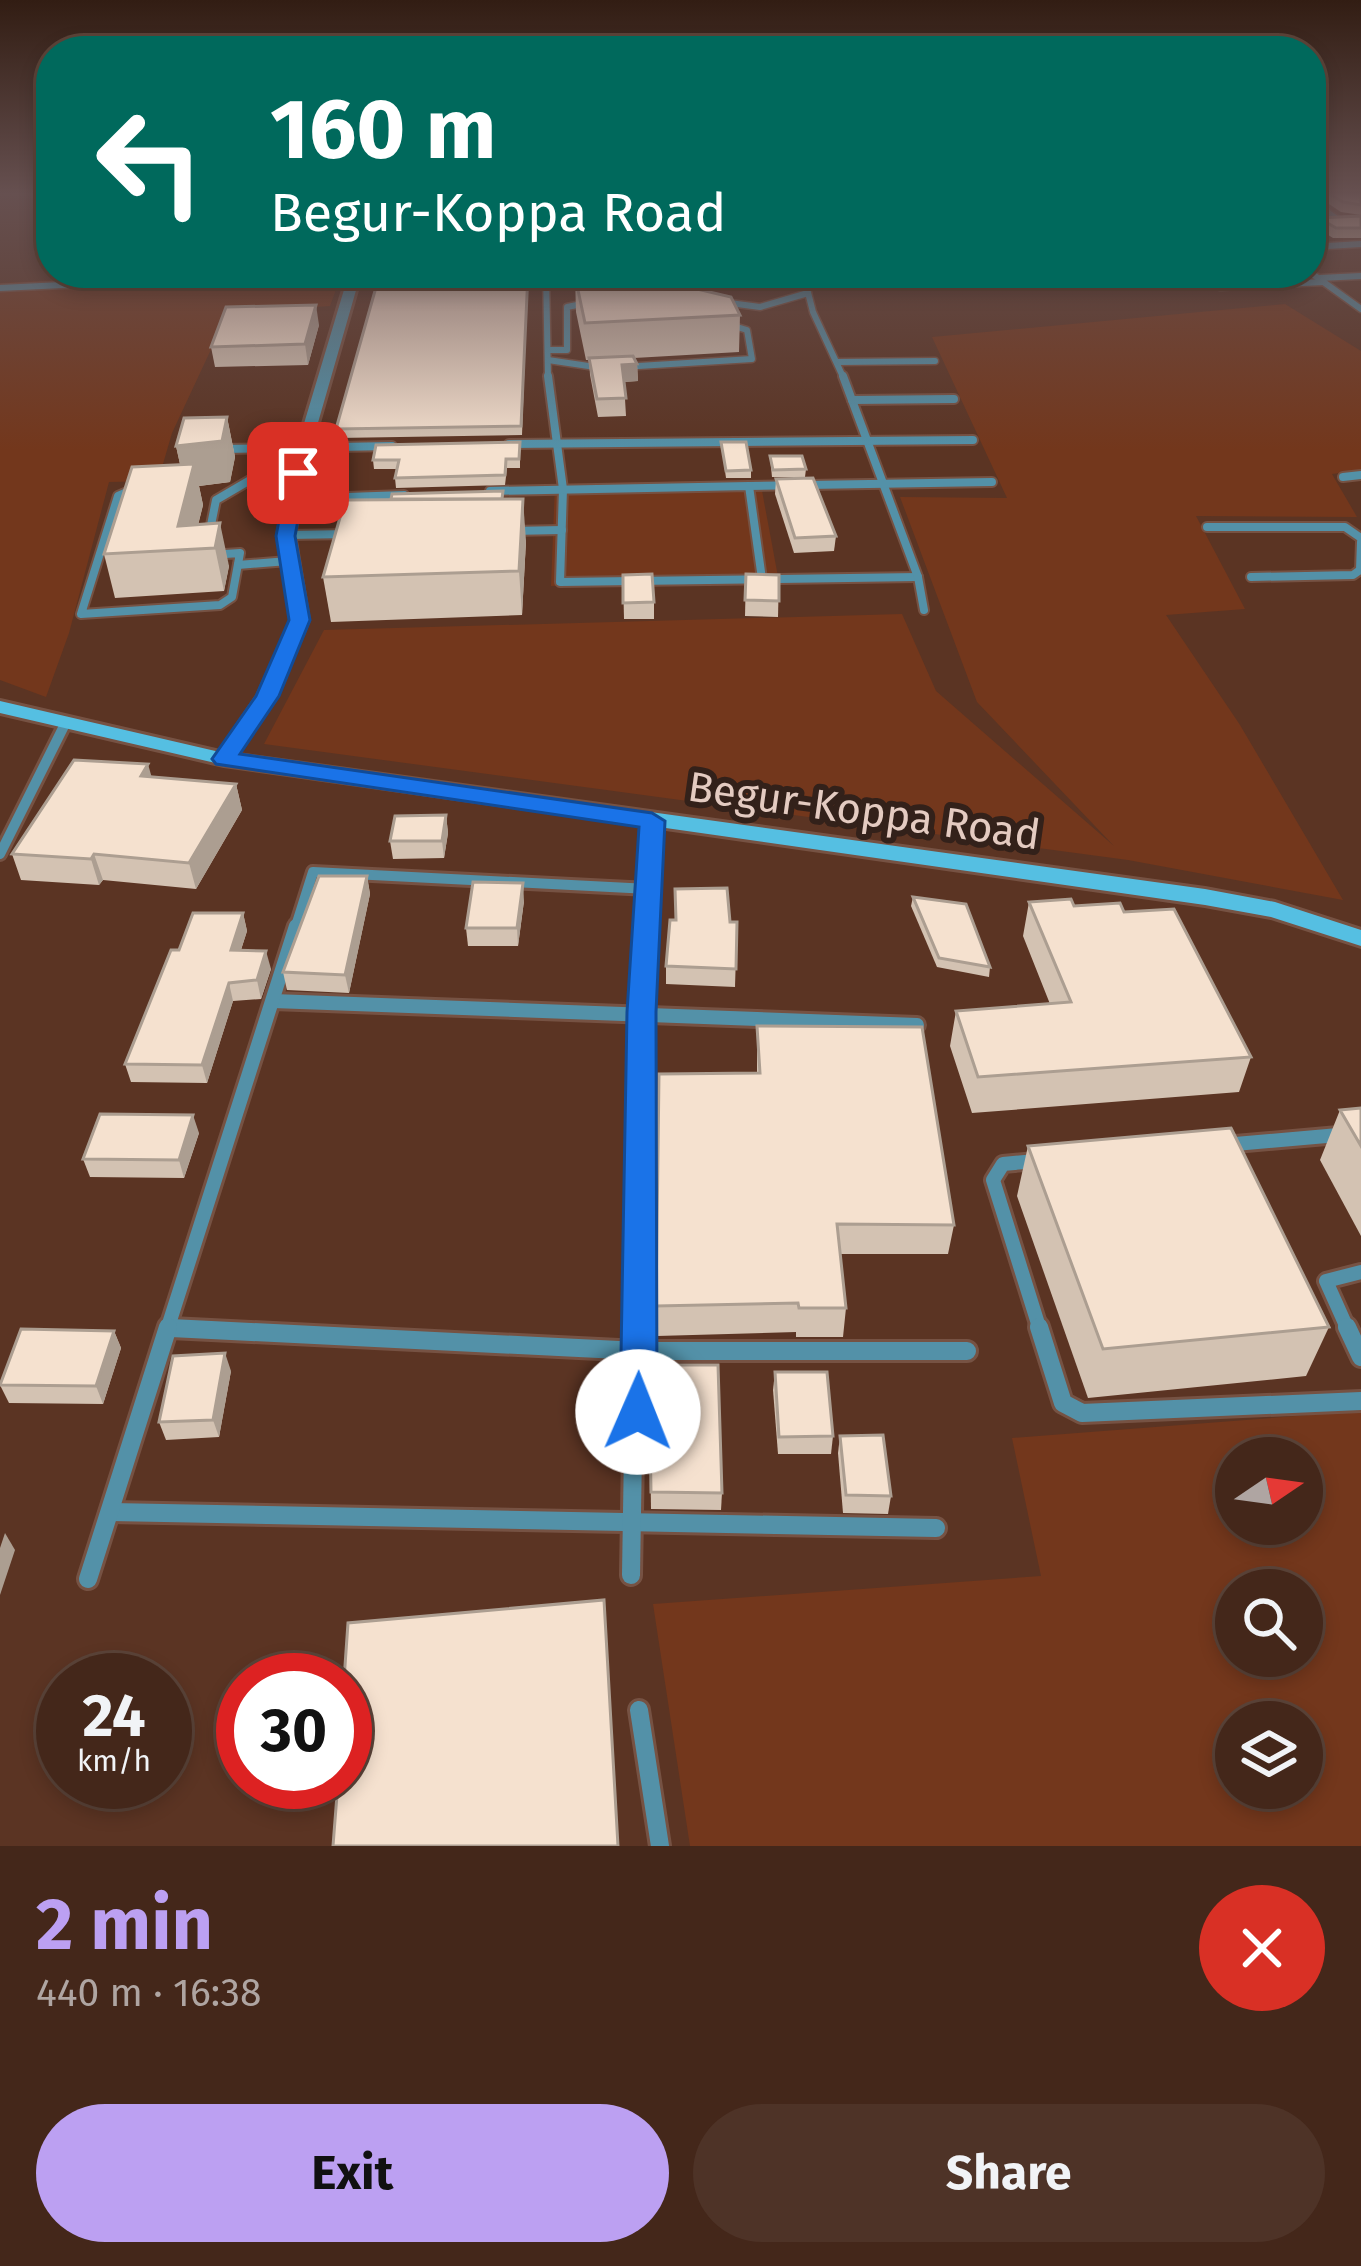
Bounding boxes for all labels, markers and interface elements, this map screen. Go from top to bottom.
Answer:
text: 160 m [270,79,496,180]
icon: left [72,84,228,240]
text: Begur-Koppa Road [270,181,726,245]
pin [247,422,349,524]
icon: arrive [265,440,331,506]
street label: Begur-Koppa Road [685,762,1043,860]
position arrow [575,1349,701,1475]
north arrow [1215,1437,1323,1545]
map controls [1215,1437,1323,1809]
button: search [1215,1569,1323,1677]
speed limit sign: 30 [216,1653,372,1809]
text: 24 [82,1680,146,1752]
button: layers [1215,1701,1323,1809]
text: km/h [77,1743,151,1779]
text: 2 min [36,1882,213,1968]
button: close [1199,1885,1325,2011]
text: 440 m · 16:38 [36,1970,261,2016]
button: Exit [36,2104,669,2242]
button: Share [693,2104,1325,2242]

